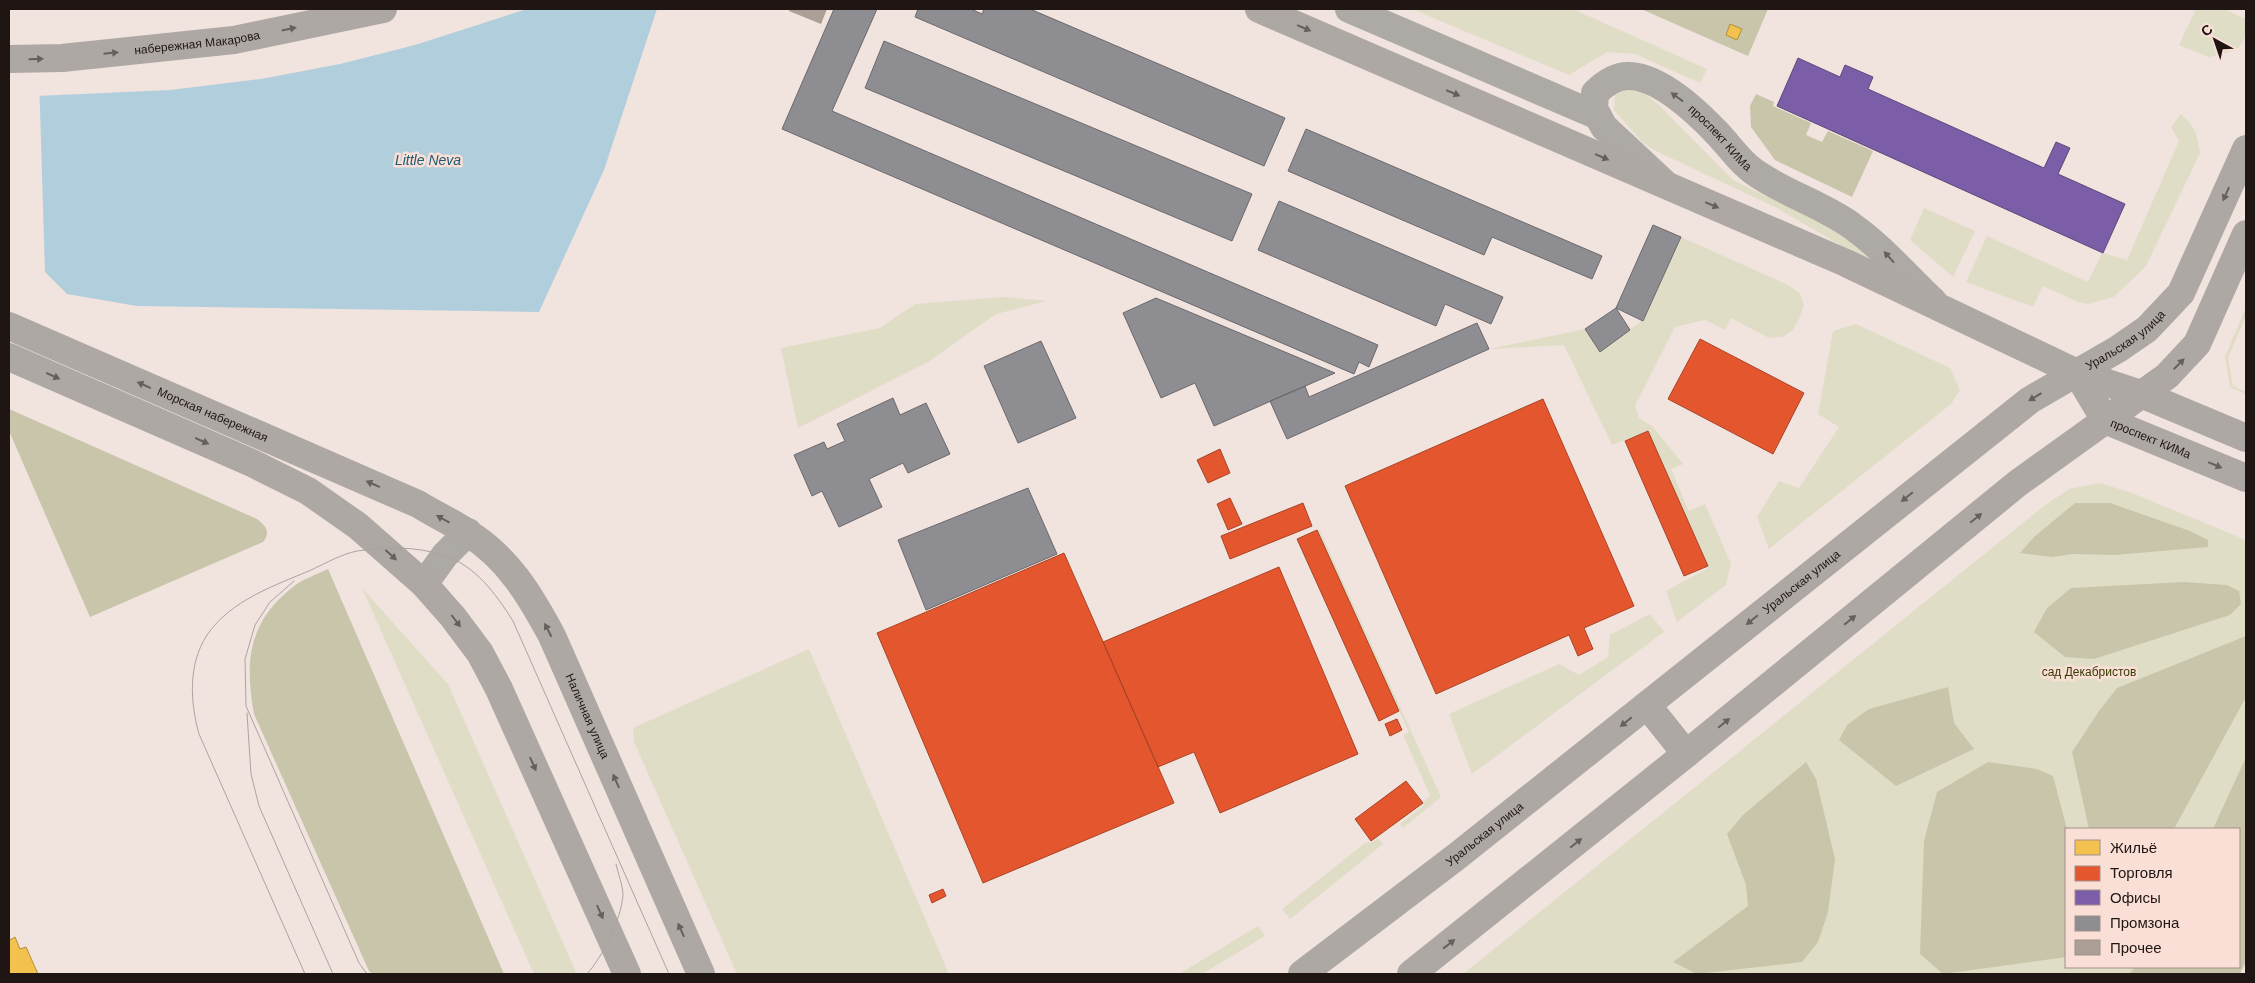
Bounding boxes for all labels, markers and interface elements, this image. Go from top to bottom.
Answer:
north arrow [2190,15,2240,65]
text: С [2198,21,2216,39]
one-way arrow [281,24,297,32]
one-way arrow [1297,25,1311,33]
street label: набережная Макарова [134,28,262,57]
one-way arrow [103,49,119,57]
one-way arrow [28,54,44,62]
one-way arrow [1446,89,1460,97]
one-way arrow [1671,92,1684,102]
street label: проспект КИМа [1686,102,1755,174]
water label: Little Neva [395,152,461,168]
one-way arrow [1595,154,1609,162]
one-way arrow [2222,187,2230,201]
one-way arrow [1705,202,1719,210]
one-way arrow [1883,252,1895,264]
street label: Уральская улица [2083,307,2168,373]
one-way arrow [2173,358,2185,370]
one-way arrow [46,373,60,381]
one-way arrow [137,381,151,389]
street label: Морская набережная [155,384,270,445]
one-way arrow [2028,393,2042,402]
street label: проспект КИМа [2108,416,2193,462]
one-way arrow [195,438,209,446]
one-way arrow [2208,461,2222,469]
one-way arrow [366,480,380,488]
one-way arrow [1901,492,1914,503]
one-way arrow [1969,512,1982,523]
one-way arrow [436,514,449,523]
street label: Уральская улица [1760,547,1843,617]
one-way arrow [385,549,398,560]
one-way arrow [451,614,462,627]
one-way arrow [1746,614,1759,625]
one-way arrow [1843,615,1856,626]
one-way arrow [544,623,552,637]
park label: сад Декабристов [2042,665,2136,679]
street label: Наличная улица [562,671,612,761]
one-way arrow [1619,716,1632,727]
one-way arrow [1717,718,1730,729]
one-way arrow [530,757,538,771]
one-way arrow [611,774,619,788]
street label: Уральская улица [1443,799,1526,869]
legend [2065,828,2240,968]
one-way arrow [1569,837,1582,848]
text: Жильё [2110,839,2157,856]
text: Торговля [2110,864,2173,881]
text: Офисы [2110,889,2161,906]
one-way arrow [597,905,605,919]
text: Промзона [2110,914,2180,931]
one-way arrow [677,923,685,937]
one-way arrow [1442,939,1455,950]
text: Прочее [2110,939,2162,956]

